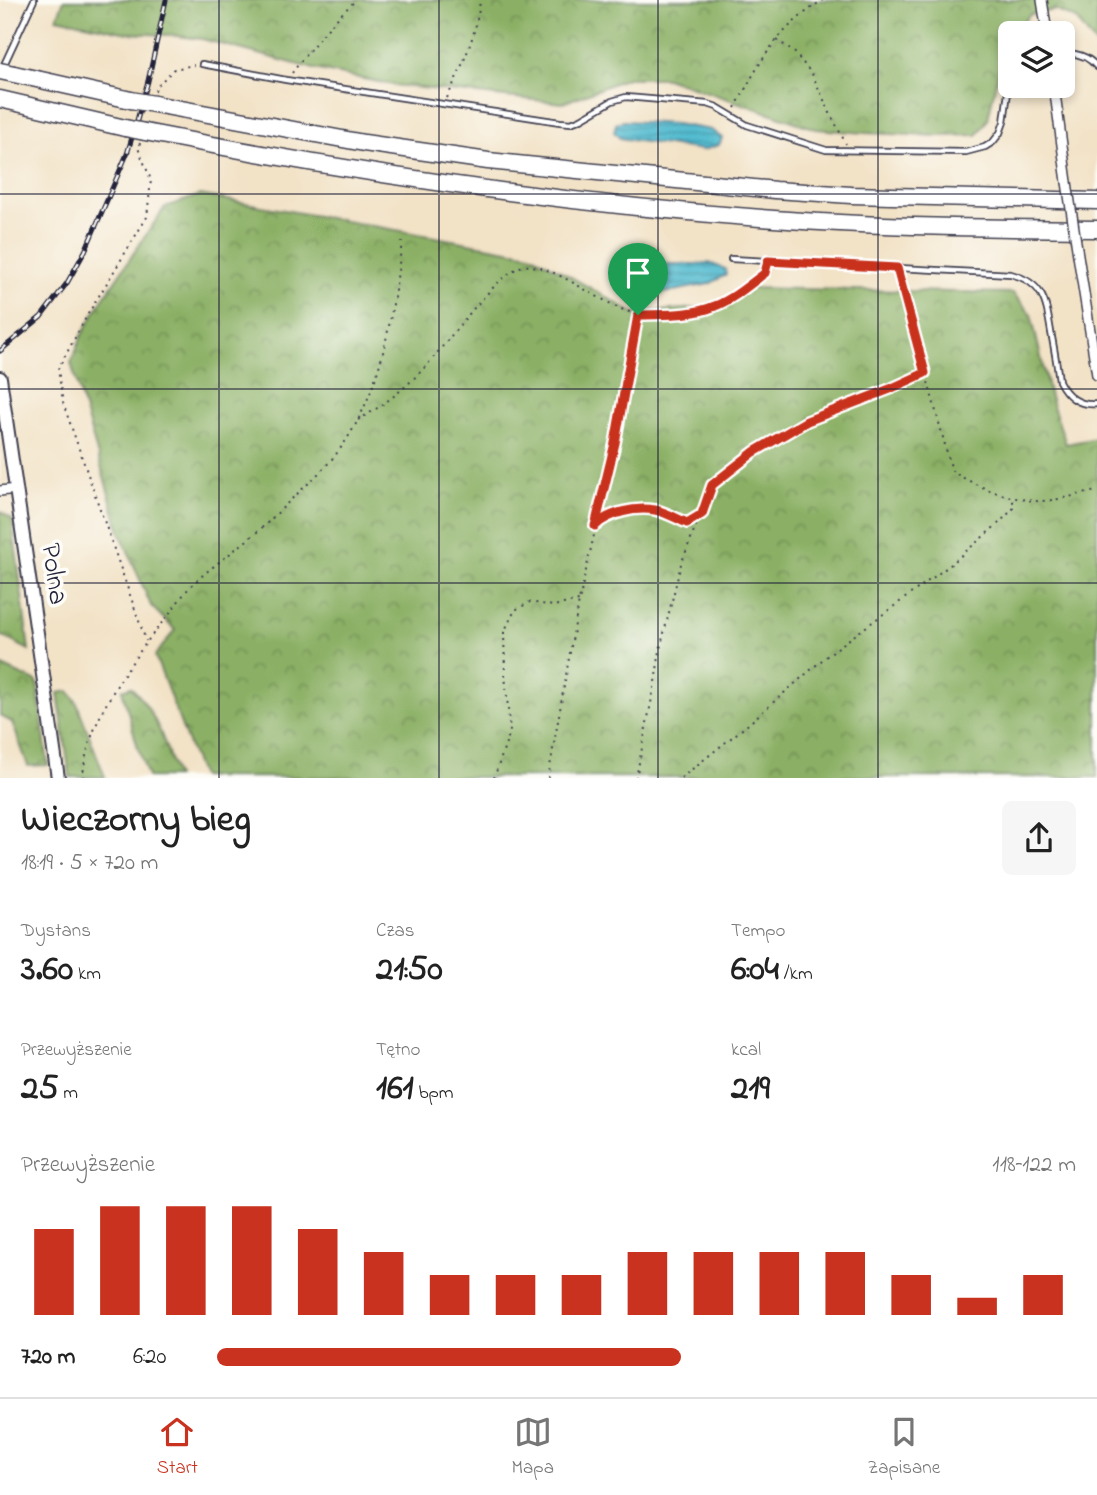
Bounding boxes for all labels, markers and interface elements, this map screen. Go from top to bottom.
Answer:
map controls [998,21,1075,98]
button: layers [998,21,1075,98]
pin [608,243,668,315]
icon: arrive [619,254,657,292]
street label: Polna [28,541,78,607]
text: Wieczorny bieg [21,793,251,849]
button: share [1002,801,1076,875]
text: 18:19 · 5 × 720 m [21,847,158,880]
text: Dystans [21,918,91,945]
text: Czas [376,918,414,945]
text: Tempo [731,918,785,945]
text: 3.60 [21,945,73,996]
text: 21:50 [376,945,443,996]
text: 6:04 [731,945,779,996]
text: km [73,961,101,988]
text: /km [779,961,813,988]
text: Przewyższenie [21,1037,132,1064]
text: Tętno [376,1037,420,1064]
text: kcal [731,1037,761,1064]
text: 25 [21,1064,58,1115]
text: 161 [376,1064,414,1115]
text: 219 [731,1064,770,1115]
text: m [58,1080,78,1107]
text: bpm [414,1080,454,1107]
text: Przewyższenie [21,1149,155,1182]
text: 118–122 m [992,1149,1076,1182]
text: 720 m [21,1341,75,1374]
text: 6:20 [133,1341,166,1374]
tab: Start [157,1413,198,1482]
tab: Mapa [512,1413,554,1482]
tab: Zapisane [868,1413,940,1482]

